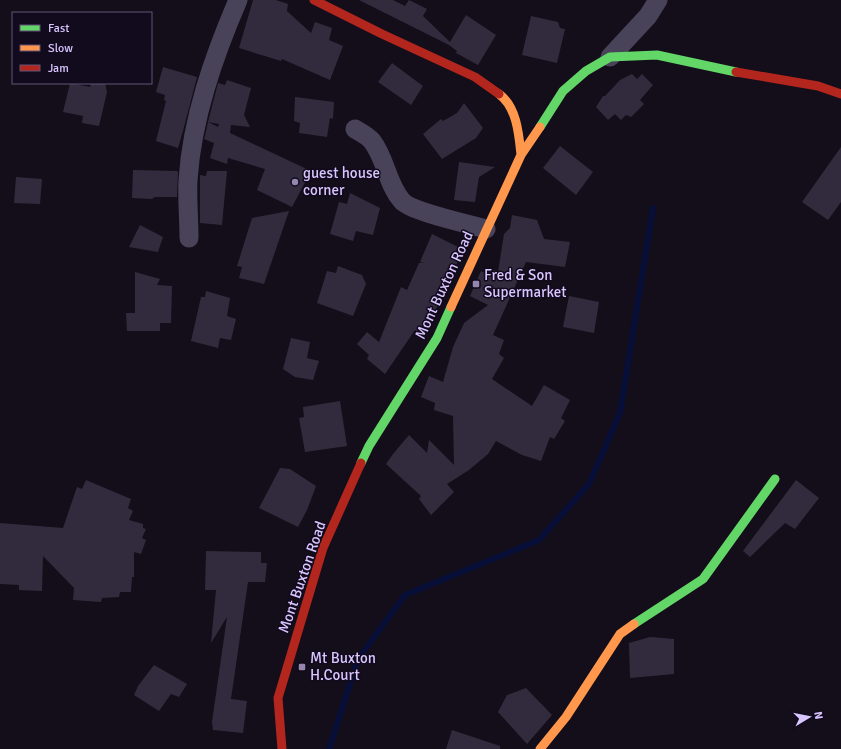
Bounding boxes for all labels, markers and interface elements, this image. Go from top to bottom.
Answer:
legend [12,12,152,84]
text: Fast [48,21,69,36]
text: Slow [48,41,73,56]
text: Jam [48,61,69,76]
place label: guest house corner [303,164,380,199]
marker: guest house corner [290,177,300,187]
street label: Mont Buxton Road [411,228,477,342]
place label: Fred & Son Supermarket [484,266,567,301]
marker: Fred & Son Supermarket [471,279,481,289]
street label: Mont Buxton Road [274,519,330,635]
place label: Mt Buxton H.Court [310,649,376,684]
marker: Mt Buxton H.Court [297,662,307,672]
north arrow [789,697,829,737]
text: N [811,710,825,720]

